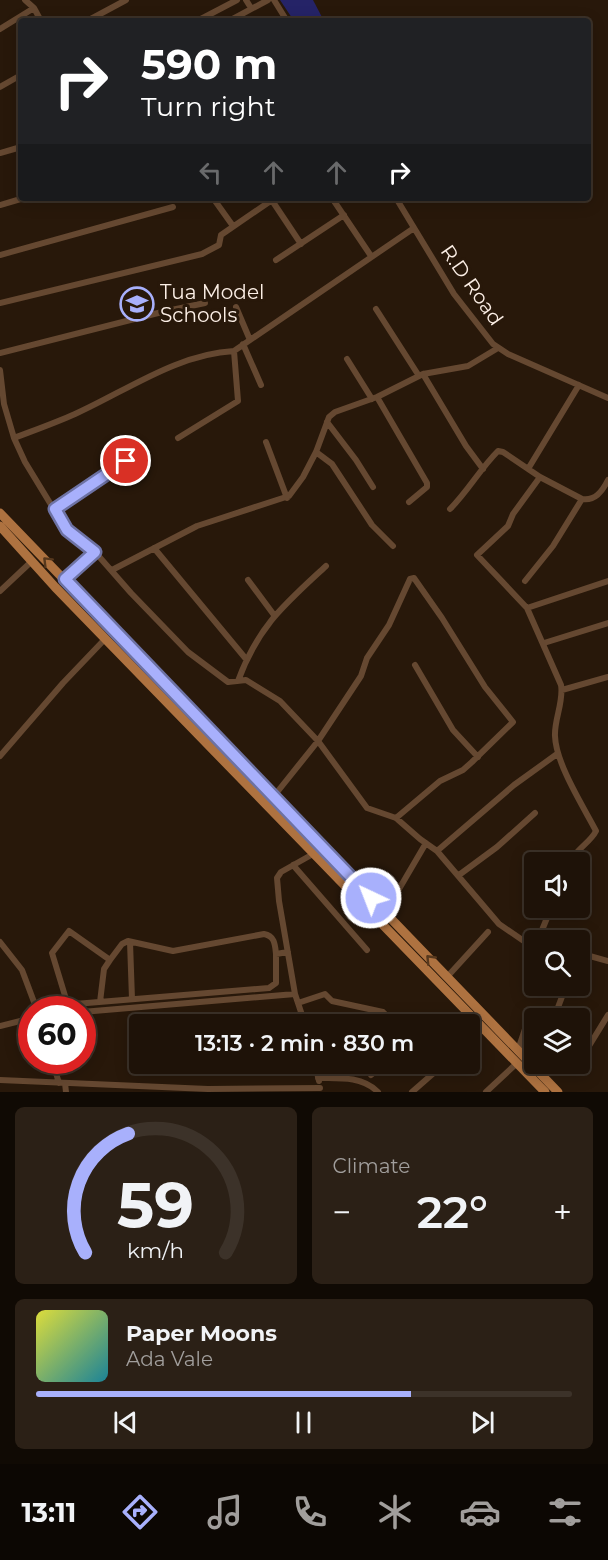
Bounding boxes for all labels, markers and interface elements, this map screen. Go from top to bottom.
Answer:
text: 590 m [141,38,277,90]
icon: right [42,42,120,120]
text: Turn right [141,90,276,123]
icon: left [194,156,227,189]
icon: ahead [257,156,290,189]
icon: ahead [320,156,353,189]
icon: right [383,156,416,189]
street label: R.D Road [436,240,508,330]
place label: Tua Model Schools [160,280,264,327]
school or university icon: Tua Model Schools [119,286,155,322]
pin [100,435,151,486]
icon: arrive [109,444,142,477]
one-way arrow [44,558,55,569]
map controls [524,852,590,1074]
button: sound [524,852,590,918]
position arrow [339,866,403,930]
button: search [524,930,590,996]
one-way arrow [426,956,437,966]
speed limit sign: 60 [18,996,96,1074]
button: layers [524,1008,590,1074]
text: 13:13 · 2 min · 830 m [195,1030,414,1057]
text: Climate [333,1154,410,1178]
text: 59 [117,1167,194,1243]
text: 22° [417,1184,488,1239]
text: − [333,1192,351,1232]
text: + [553,1192,572,1232]
text: km/h [127,1237,184,1263]
text: Paper Moons [126,1320,277,1347]
text: Ada Vale [126,1347,213,1371]
icon: previous [109,1406,142,1439]
icon: pause [287,1406,320,1439]
icon: next [466,1406,499,1439]
icon: directions [119,1491,161,1533]
icon: music [204,1491,246,1533]
icon: phone [289,1491,331,1533]
icon: climate [374,1491,416,1533]
icon: car [459,1491,501,1533]
icon: filters [544,1491,586,1533]
text: 13:11 [22,1496,76,1529]

